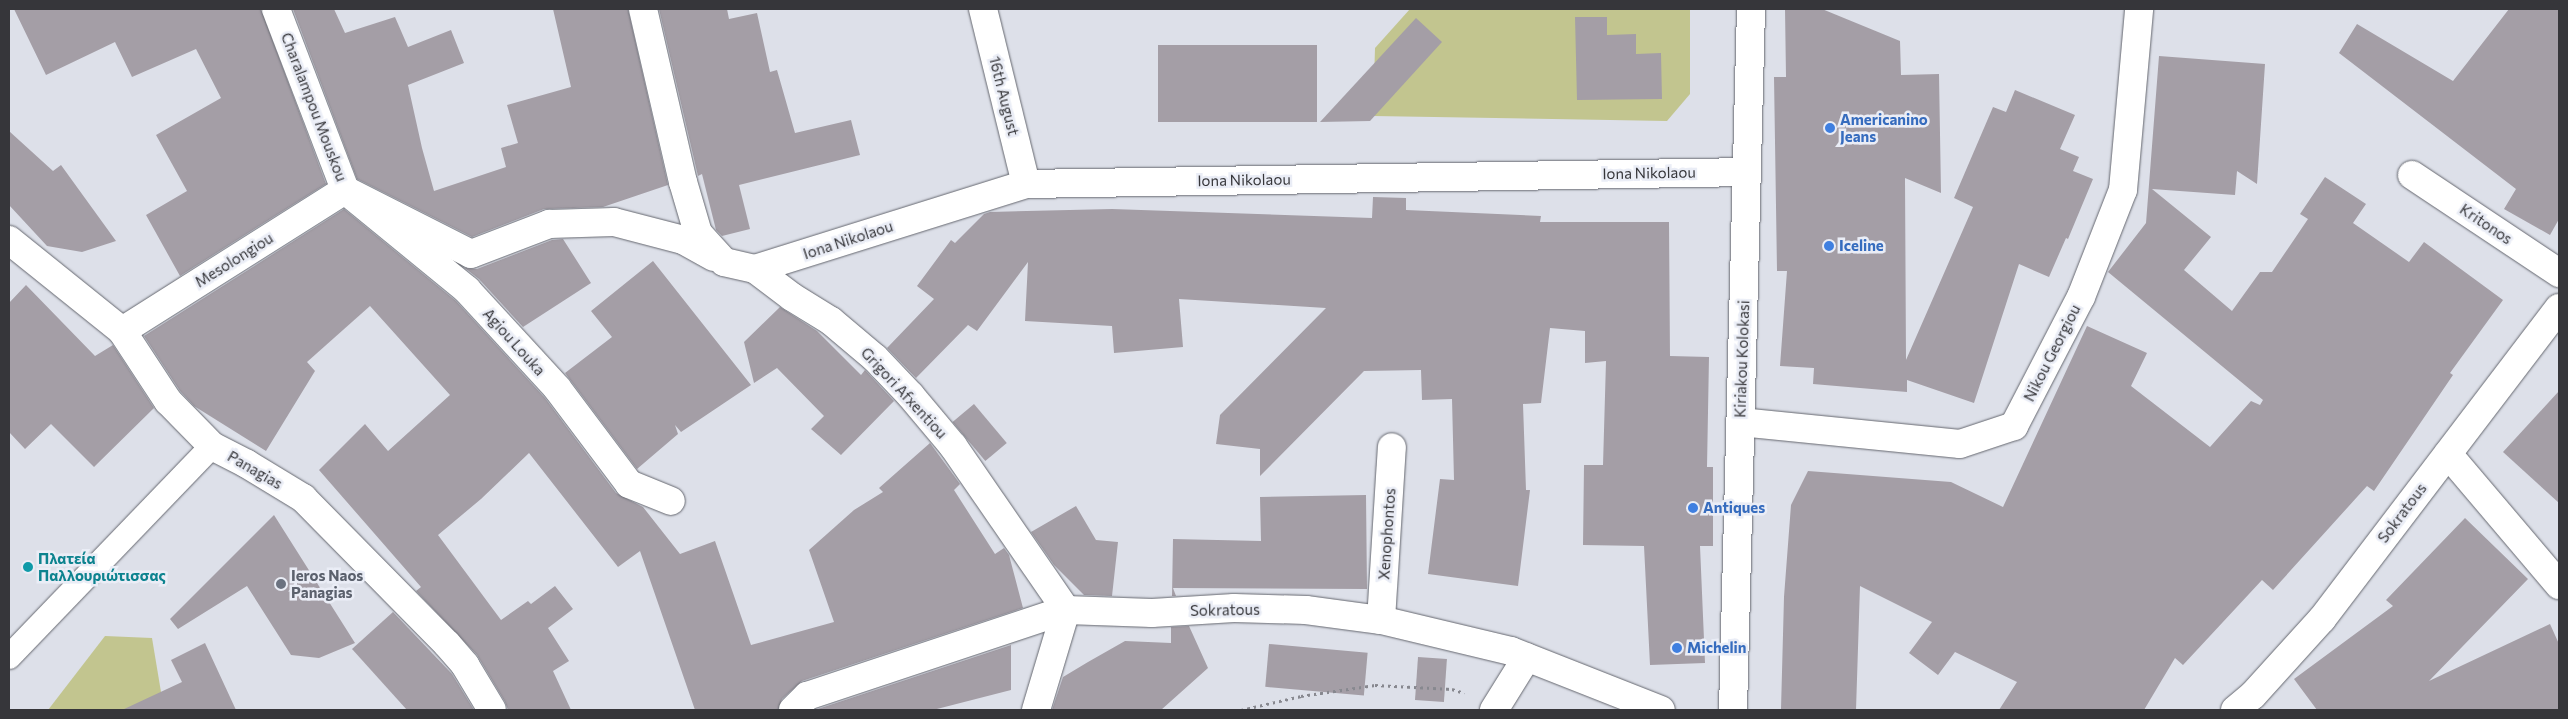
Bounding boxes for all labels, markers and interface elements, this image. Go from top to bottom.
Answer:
street label: Charalampou Mouskou [277,30,351,184]
street label: 16th August [985,54,1023,138]
place label: Americanino Jeans [1840,110,1928,145]
marker: Americanino Jeans [1824,122,1836,134]
street label: Iona Nikolaou [1602,163,1696,183]
street label: Iona Nikolaou [1197,170,1291,190]
street label: Kritonos [2456,200,2516,248]
street label: Iona Nikolaou [801,217,895,263]
street label: Mesolongiou [192,229,276,291]
place label: Iceline [1839,237,1884,255]
marker: Iceline [1823,240,1835,252]
street label: Kiriakou Kolokasi [1731,300,1753,418]
street label: Nikou Georgiou [2020,302,2084,404]
street label: Agiou Louka [479,305,549,379]
street label: Grigori Afxentiou [857,344,951,442]
street label: Panagias [224,447,286,493]
street label: Sokratous [2374,480,2430,546]
street label: Xenophontos [1375,488,1399,580]
place label: Antiques [1703,499,1765,517]
marker: Antiques [1687,502,1699,514]
place label: Πλατεία Παλλουριώτισσας [38,549,166,584]
marker: Πλατεία Παλλουριώτισσας [22,561,34,573]
place label: Ieros Naos Panagias [291,566,363,601]
marker: Ieros Naos Panagias [275,578,287,590]
street label: Sokratous [1190,600,1260,620]
place label: Michelin [1687,639,1746,657]
marker: Michelin [1671,642,1683,654]

